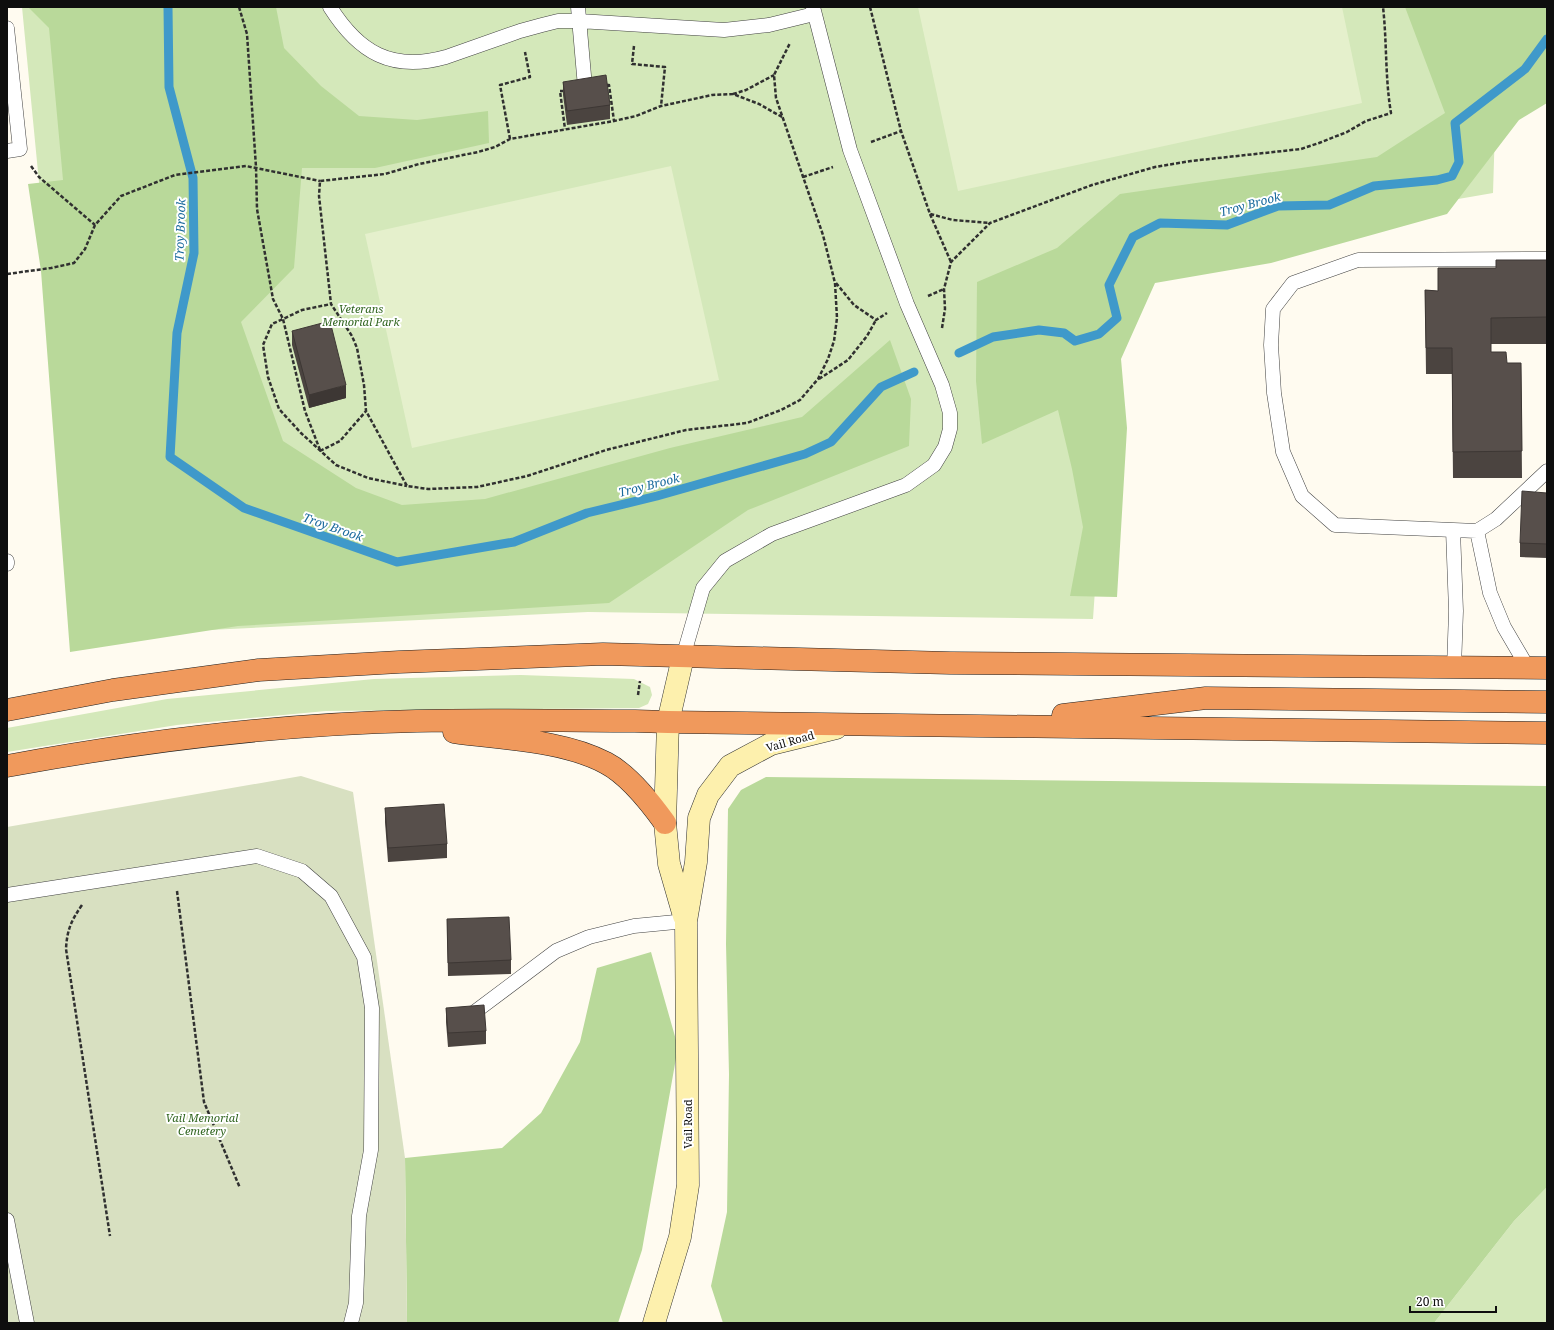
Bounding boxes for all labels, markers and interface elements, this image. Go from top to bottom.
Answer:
water label: Troy Brook [1218,187,1284,220]
water label: Troy Brook [170,197,190,262]
park label: Veterans Memorial Park [321,301,401,329]
water label: Troy Brook [617,469,683,501]
water label: Troy Brook [301,509,366,546]
street label: Vail Road [764,727,816,755]
street label: Vail Road [680,1099,695,1149]
park label: Vail Memorial Cemetery [166,1110,239,1138]
scale bar [1410,1288,1496,1314]
text: 20 m [1416,1293,1444,1310]

